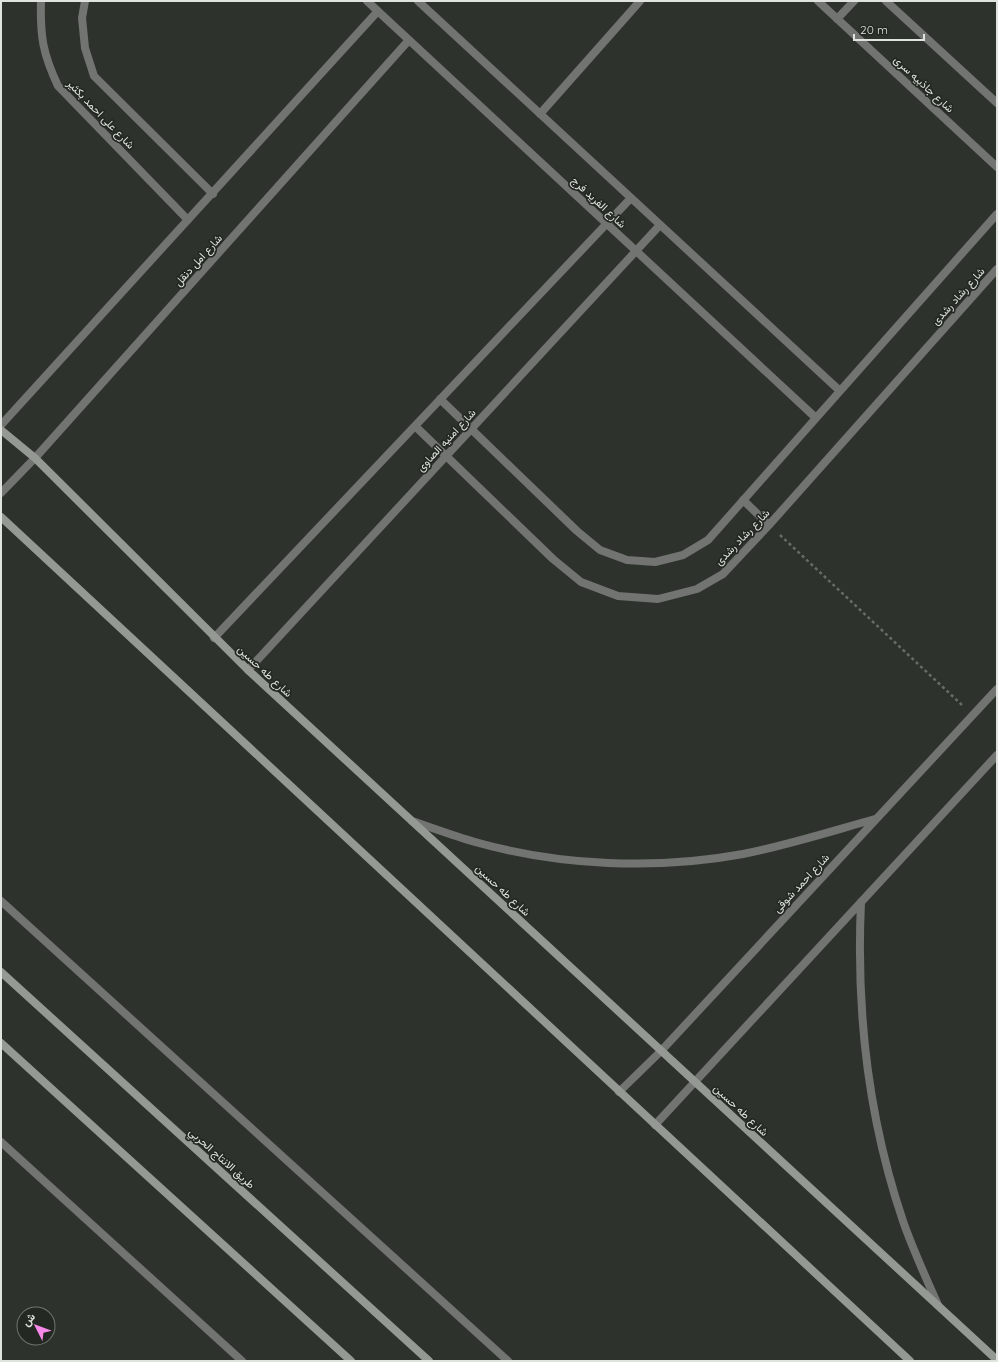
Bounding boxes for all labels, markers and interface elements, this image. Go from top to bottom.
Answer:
scale bar [854,16,924,42]
text: 20 m [860,22,888,37]
street label: شارع جاذبيه سرى [890,53,957,116]
street label: شارع على احمد بكثير [63,76,138,153]
street label: شارع الفريد فرج [568,173,629,232]
street label: شارع امل دنقل [171,231,226,290]
street label: شارع رشاد رشدى [928,264,989,328]
street label: شارع امنيه الصاوى [413,405,480,475]
street label: شارع رشاد رشدى [712,506,773,569]
street label: شارع طه حسين [234,642,296,701]
street label: شارع احمد شوقى [770,850,833,916]
street label: شارع طه حسين [472,861,534,920]
street label: شارع طه حسين [710,1081,772,1140]
street label: طريق الانتاج الحربي [184,1125,258,1194]
north arrow [16,1306,56,1346]
text: ش [19,1310,38,1329]

